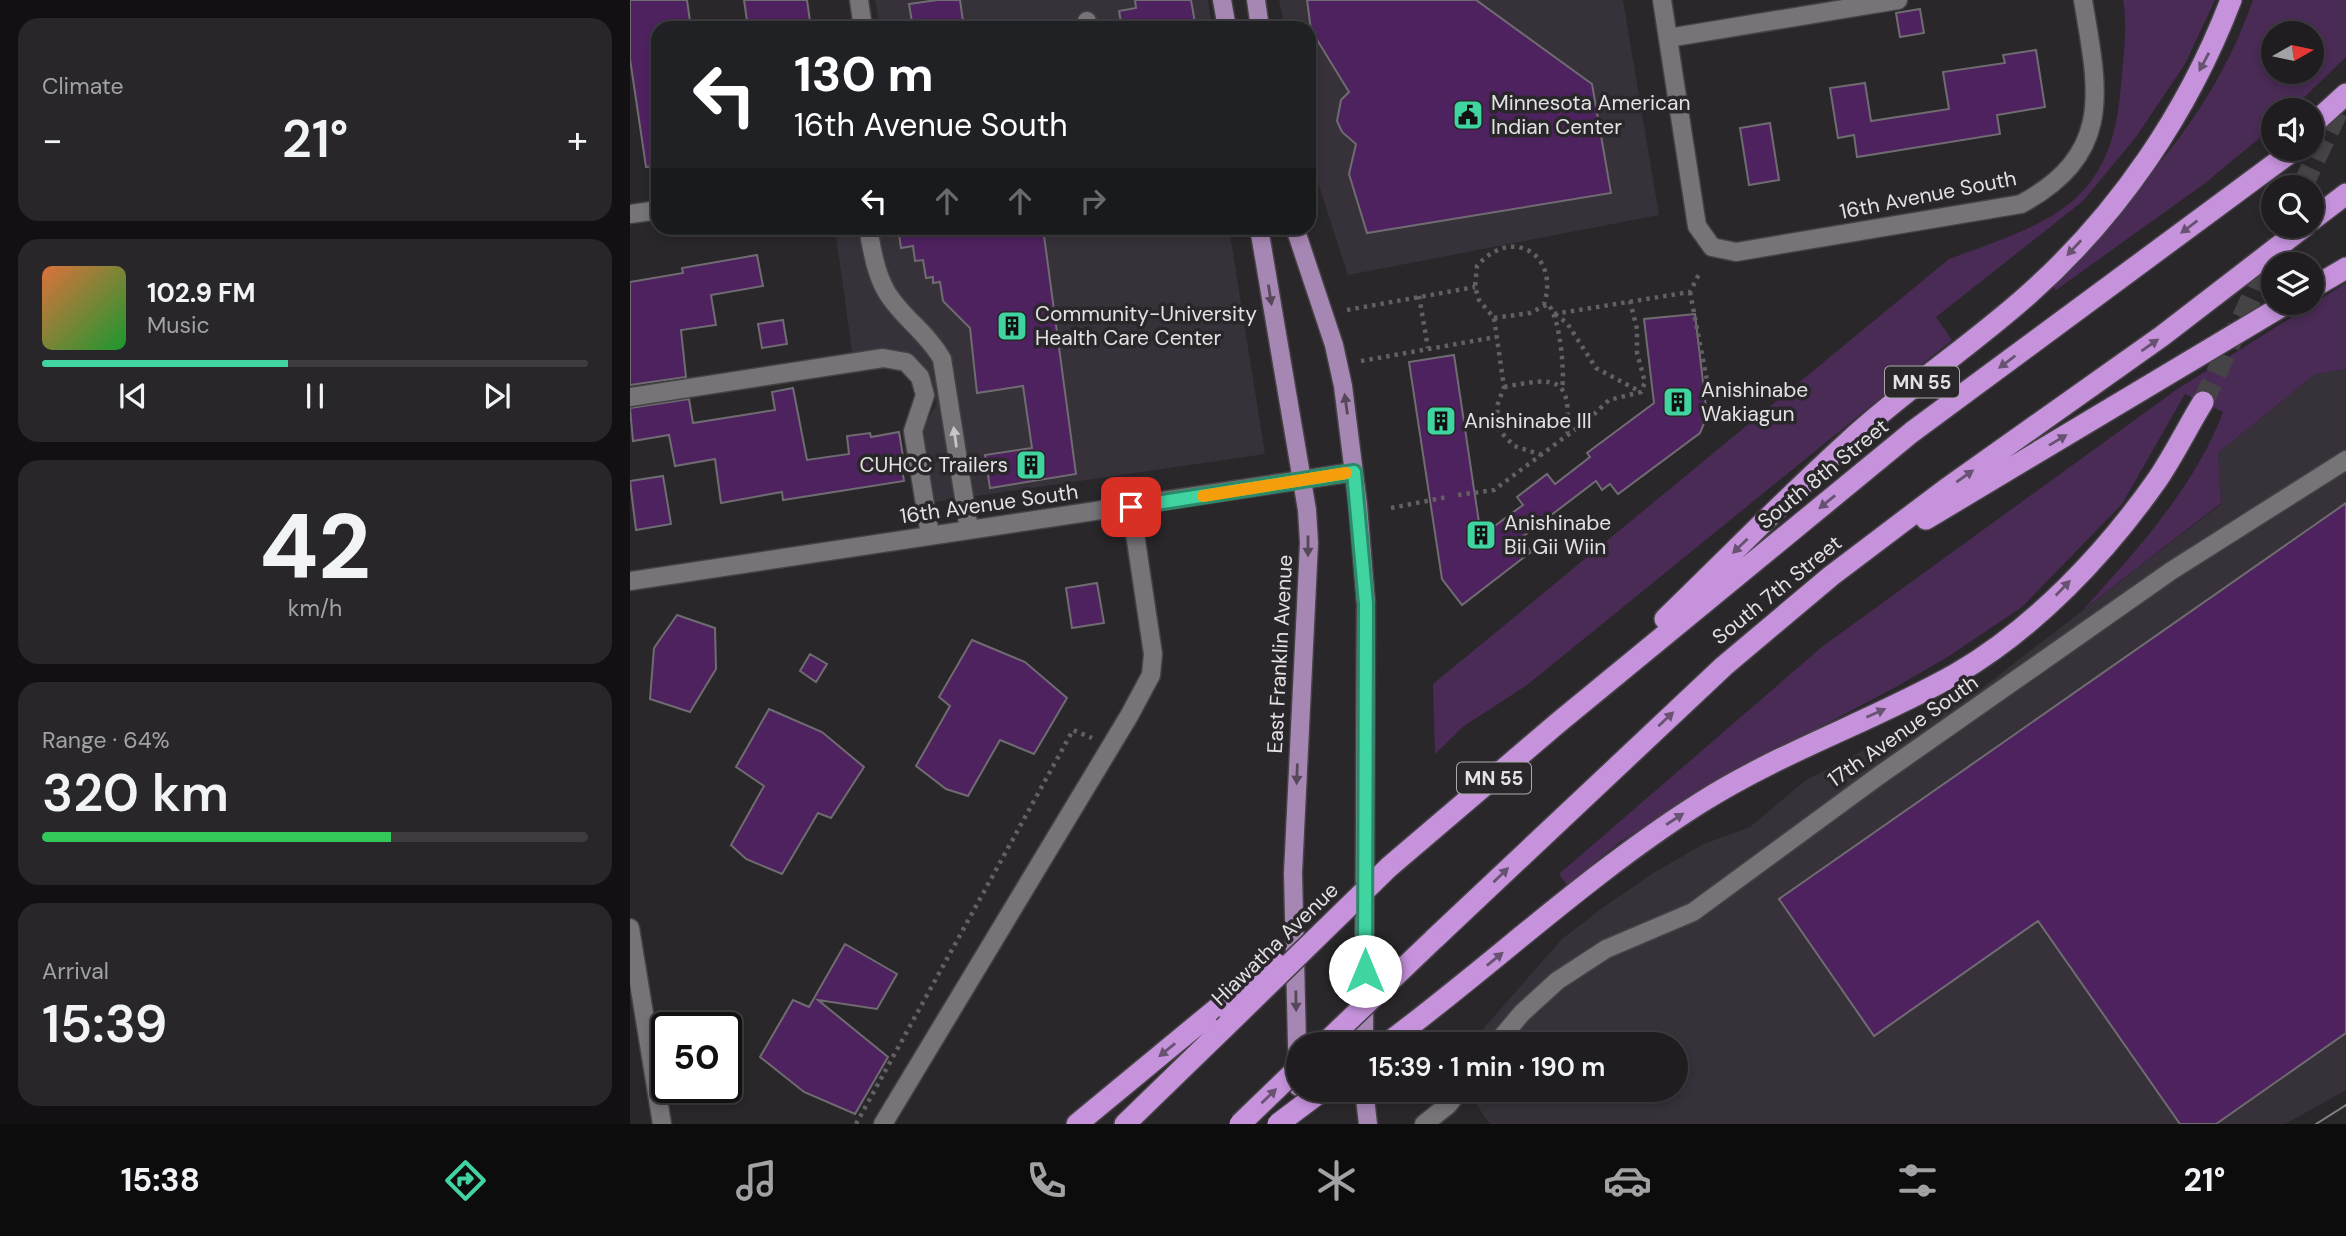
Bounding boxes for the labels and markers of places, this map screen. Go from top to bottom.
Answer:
place label: Minnesota American Indian Center [1491,89,1690,141]
public building icon: Minnesota American Indian Center [1451,98,1485,132]
place label: Community-University Health Care Center [1035,300,1257,352]
building icon: Community-University Health Care Center [995,309,1029,343]
place label: Anishinabe Wakiagun [1701,376,1808,428]
building icon: Anishinabe Wakiagun [1661,385,1695,419]
building icon: Anishinabe III [1424,404,1458,438]
place label: Anishinabe III [1464,407,1592,435]
building icon: CUHCC Trailers [1014,448,1048,482]
place label: CUHCC Trailers [859,451,1008,479]
pin [1101,477,1161,537]
place label: Anishinabe Bii Gii Wiin [1504,509,1611,561]
building icon: Anishinabe Bii Gii Wiin [1464,518,1498,552]

